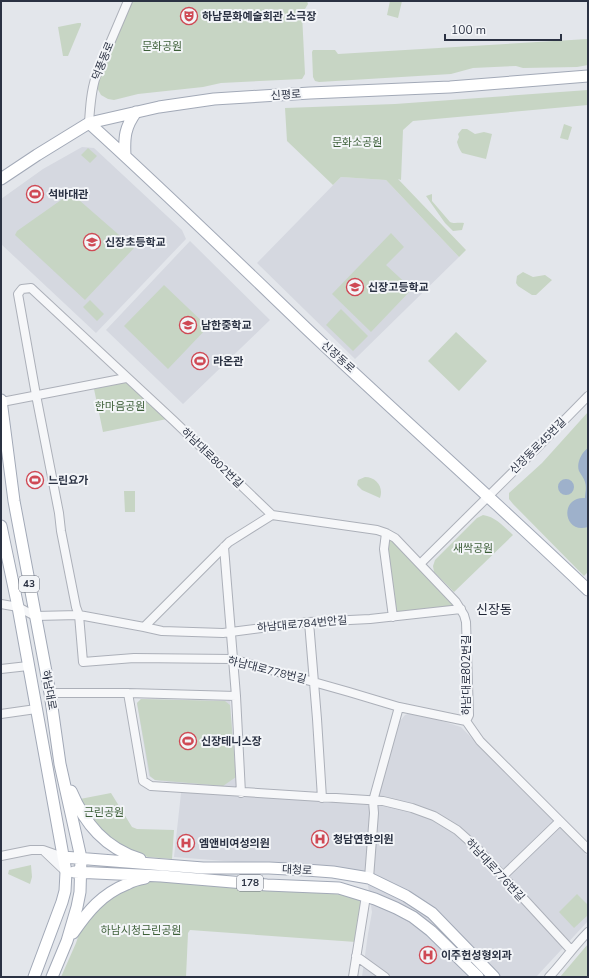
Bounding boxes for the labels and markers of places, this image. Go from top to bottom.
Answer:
theatre icon: 하남문화예술회관 소극장 [179,6,199,26]
place label: 하남문화예술회관 소극장 [202,9,316,24]
sports icon: 석바대관 [25,184,45,204]
place label: 석바대관 [48,187,88,202]
school or university icon: 신장초등학교 [82,232,102,252]
place label: 신장초등학교 [105,235,166,250]
school or university icon: 신장고등학교 [345,277,365,297]
place label: 신장고등학교 [368,280,429,295]
school or university icon: 남한중학교 [178,315,198,335]
place label: 남한중학교 [201,318,252,333]
sports icon: 라온관 [190,351,210,371]
place label: 라온관 [213,354,243,369]
sports icon: 느린요가 [25,470,45,490]
place label: 느린요가 [48,473,88,488]
sports icon: 신장테니스장 [178,731,198,751]
place label: 신장테니스장 [201,734,262,749]
hospital icon: 청담연한의원 [310,829,330,849]
place label: 청담연한의원 [333,832,394,847]
hospital icon: 엠앤비여성의원 [176,833,196,853]
place label: 엠앤비여성의원 [199,836,270,851]
hospital icon: 이주헌성형외과 [418,945,438,965]
place label: 이주헌성형외과 [441,948,512,963]

